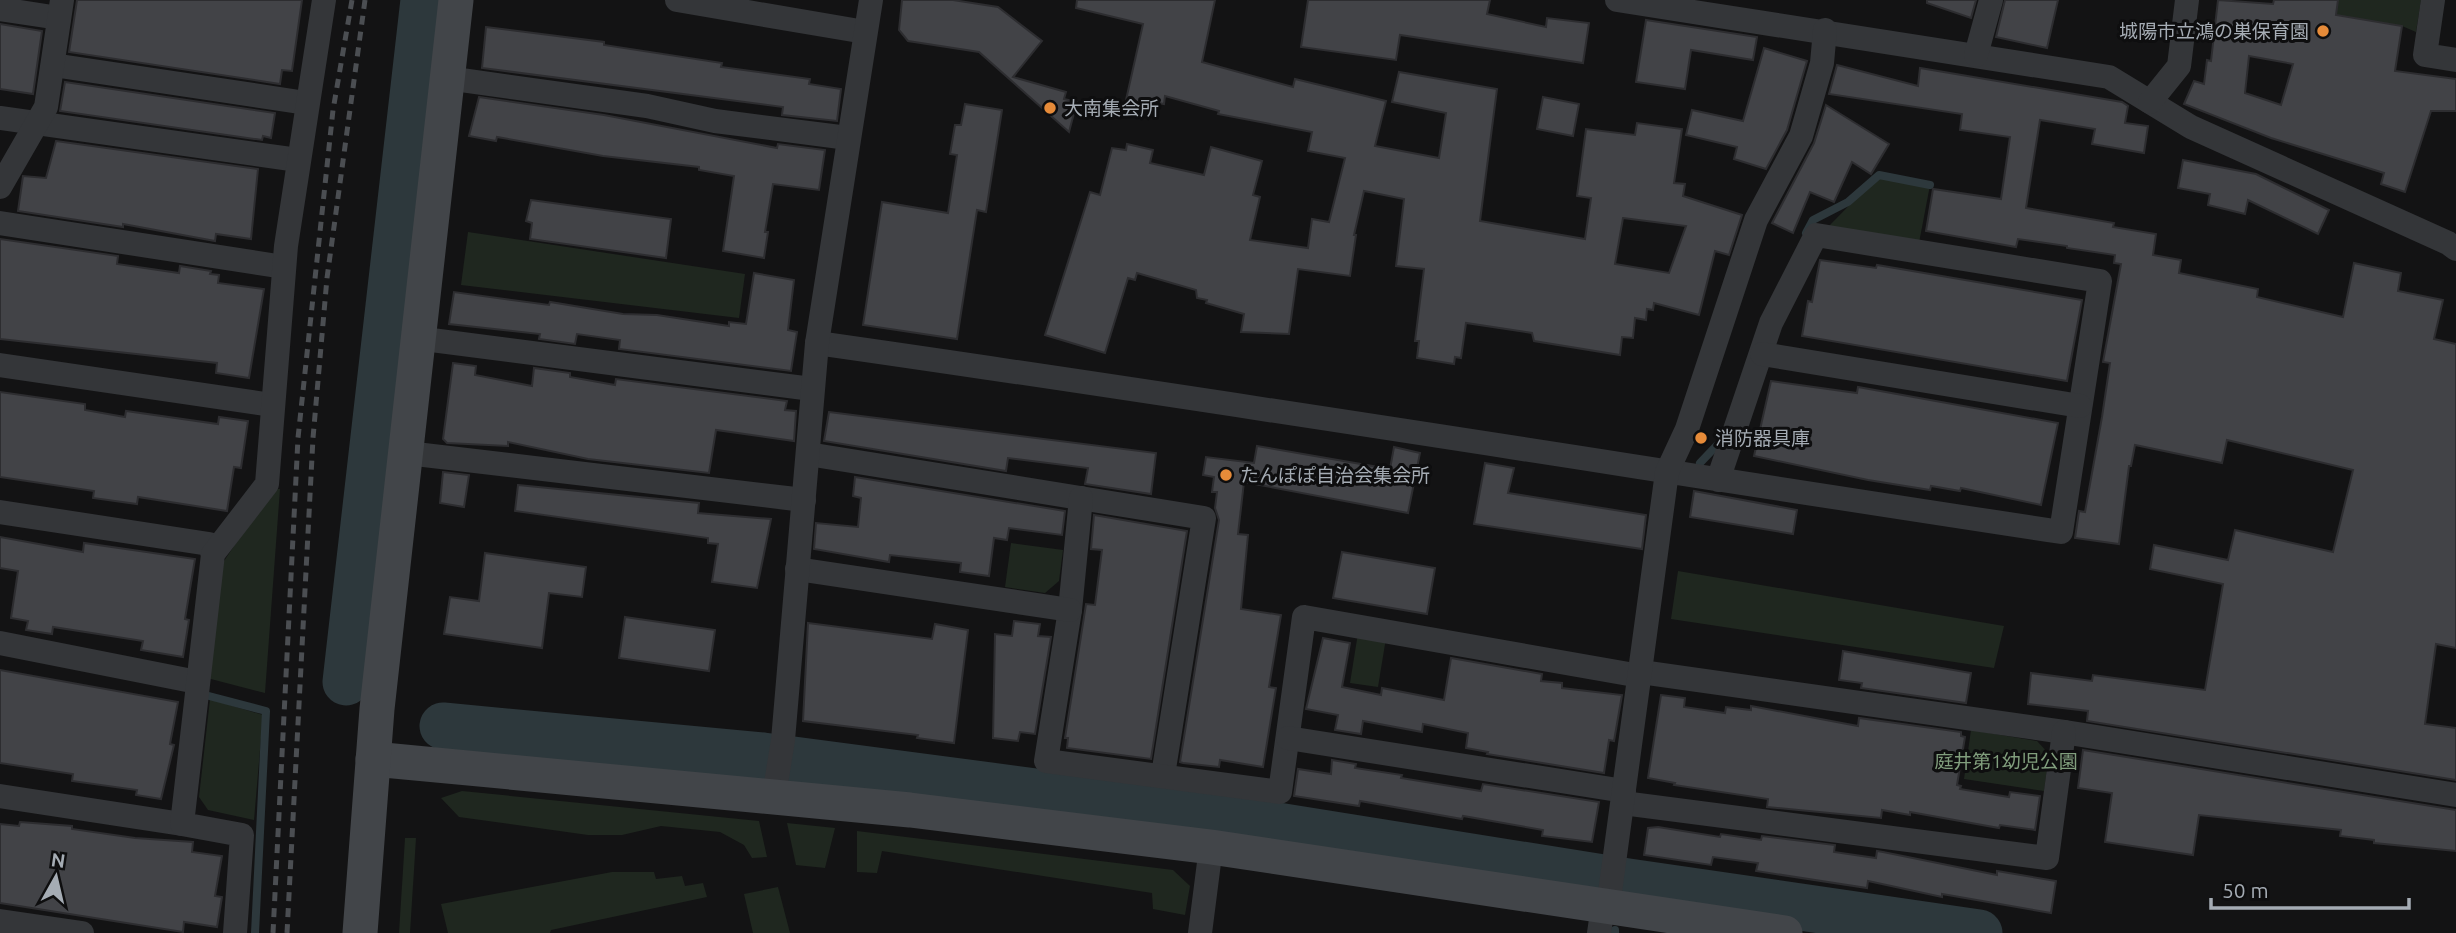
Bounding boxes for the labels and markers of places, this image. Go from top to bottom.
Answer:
place label: 城陽市立鴻の巣保育園 [2119,20,2309,42]
marker: 城陽市立鴻の巣保育園 [2315,23,2331,39]
place label: 大南集会所 [1064,97,1159,119]
marker: 大南集会所 [1042,100,1058,116]
place label: 消防器具庫 [1715,427,1810,449]
marker: 消防器具庫 [1693,430,1709,446]
place label: たんぽぽ自治会集会所 [1240,464,1430,486]
marker: たんぽぽ自治会集会所 [1218,467,1234,483]

